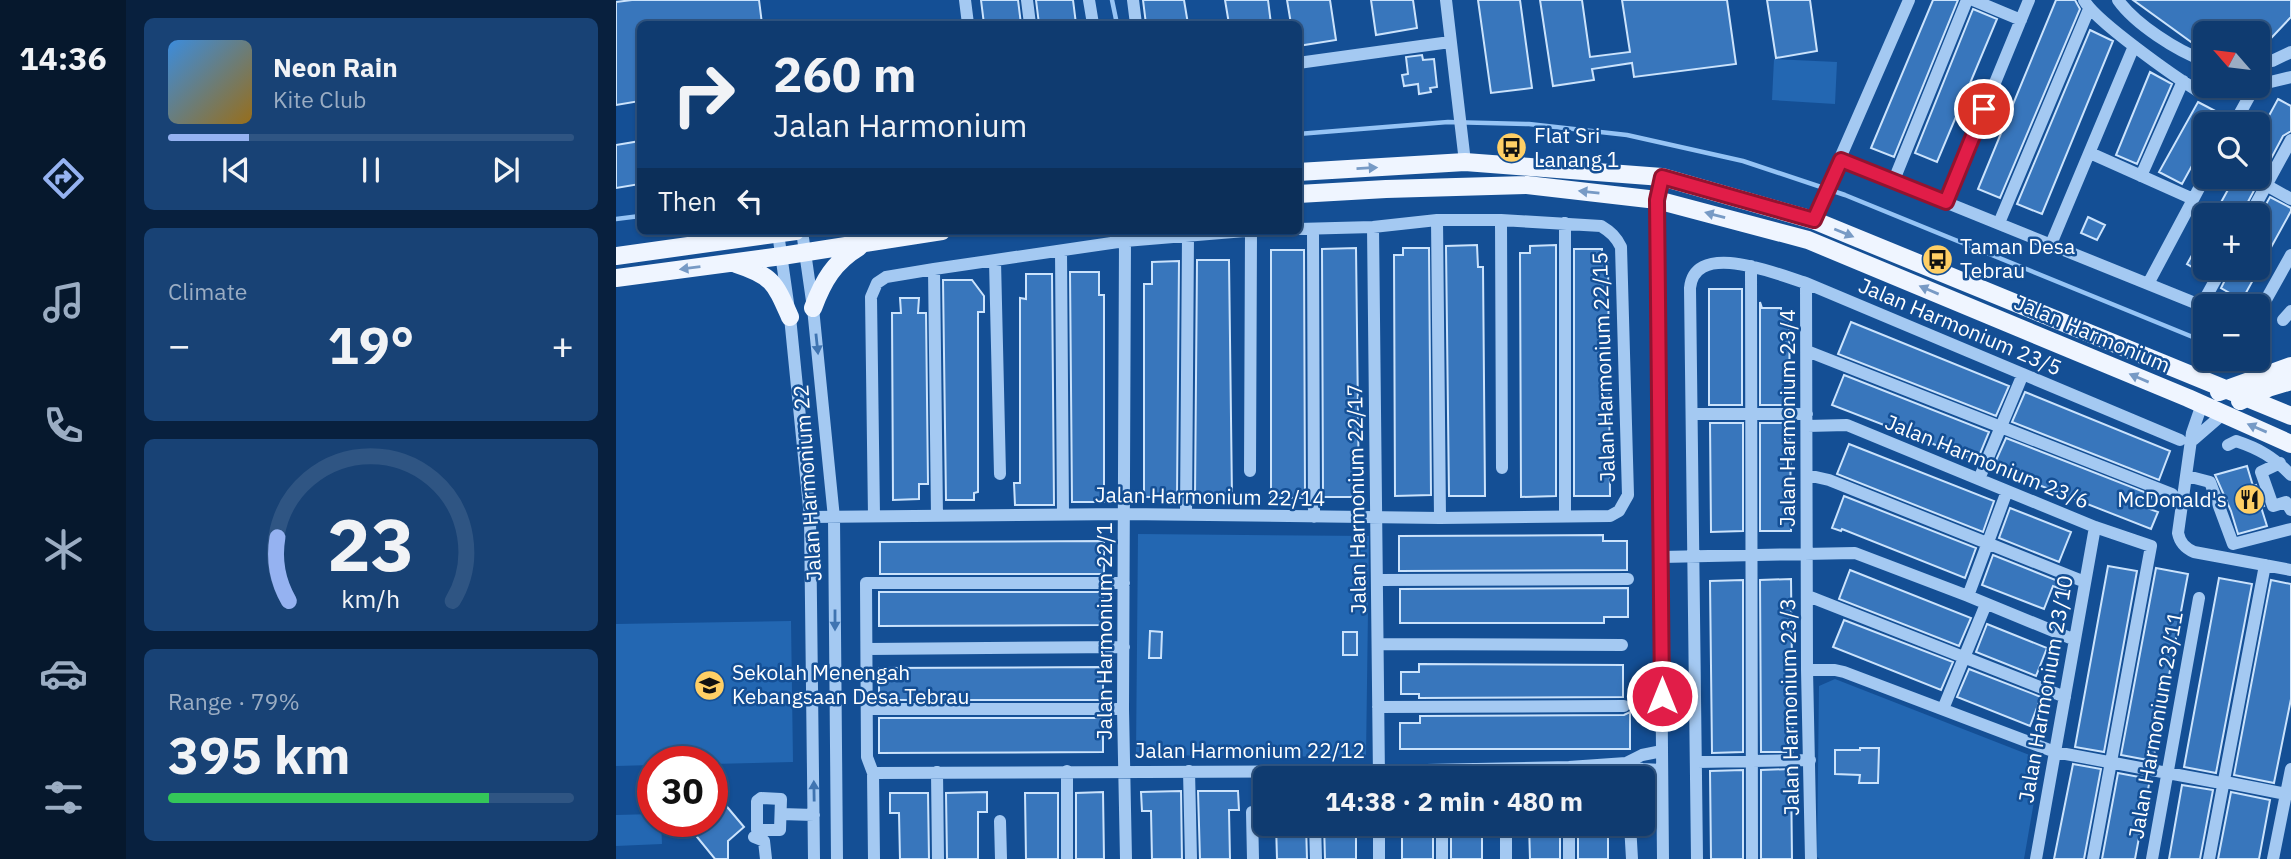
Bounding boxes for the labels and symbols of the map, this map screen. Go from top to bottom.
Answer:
north arrow [2193,21,2270,98]
pin [1954,79,2014,139]
place label: Flat Sri Lanang 1 [1534,121,1619,173]
bus stop icon: Flat Sri Lanang 1 [1494,131,1528,165]
one-way arrow [1356,162,1378,173]
one-way arrow [1578,187,1600,198]
one-way arrow [1704,209,1726,220]
one-way arrow [1834,227,1854,239]
place label: Taman Desa Tebrau [1960,232,2075,284]
bus stop icon: Taman Desa Tebrau [1920,242,1954,276]
street label: Jalan Harmonium 22/15 [1585,251,1621,483]
one-way arrow [678,263,700,274]
street label: Jalan Harmonium 23/5 [1855,271,2066,382]
one-way arrow [1918,285,1939,296]
street label: Jalan Harmonium [2010,288,2175,379]
street label: Jalan Harmonium 23/4 [1773,309,1801,527]
one-way arrow [812,333,823,355]
one-way arrow [2129,372,2149,384]
street label: Jalan Harmonium 22 [786,384,828,582]
street label: Jalan Harmonium 22/17 [1340,384,1372,614]
street label: Jalan Harmonium 23/6 [1881,407,2094,515]
one-way arrow [2247,422,2268,433]
street label: Jalan Harmonium 22/14 [1095,480,1325,512]
restaurant icon: McDonald's [2233,483,2267,517]
place label: McDonald's [2117,485,2227,513]
street label: Jalan Harmonium 22/1 [1090,522,1118,740]
street label: Jalan Harmonium 23/10 [2011,573,2079,805]
street label: Jalan Harmonium 23/3 [1773,598,1805,816]
one-way arrow [829,609,841,631]
street label: Jalan Harmonium 23/11 [2121,609,2189,841]
place label: Sekolah Menengah Kebangsaan Desa Tebrau [732,658,969,710]
position arrow [1625,659,1699,733]
school or university icon: Sekolah Menengah Kebangsaan Desa Tebrau [692,668,726,702]
street label: Jalan Harmonium 22/12 [1135,736,1365,764]
speed limit sign: 30 [637,746,728,837]
one-way arrow [808,780,820,802]

